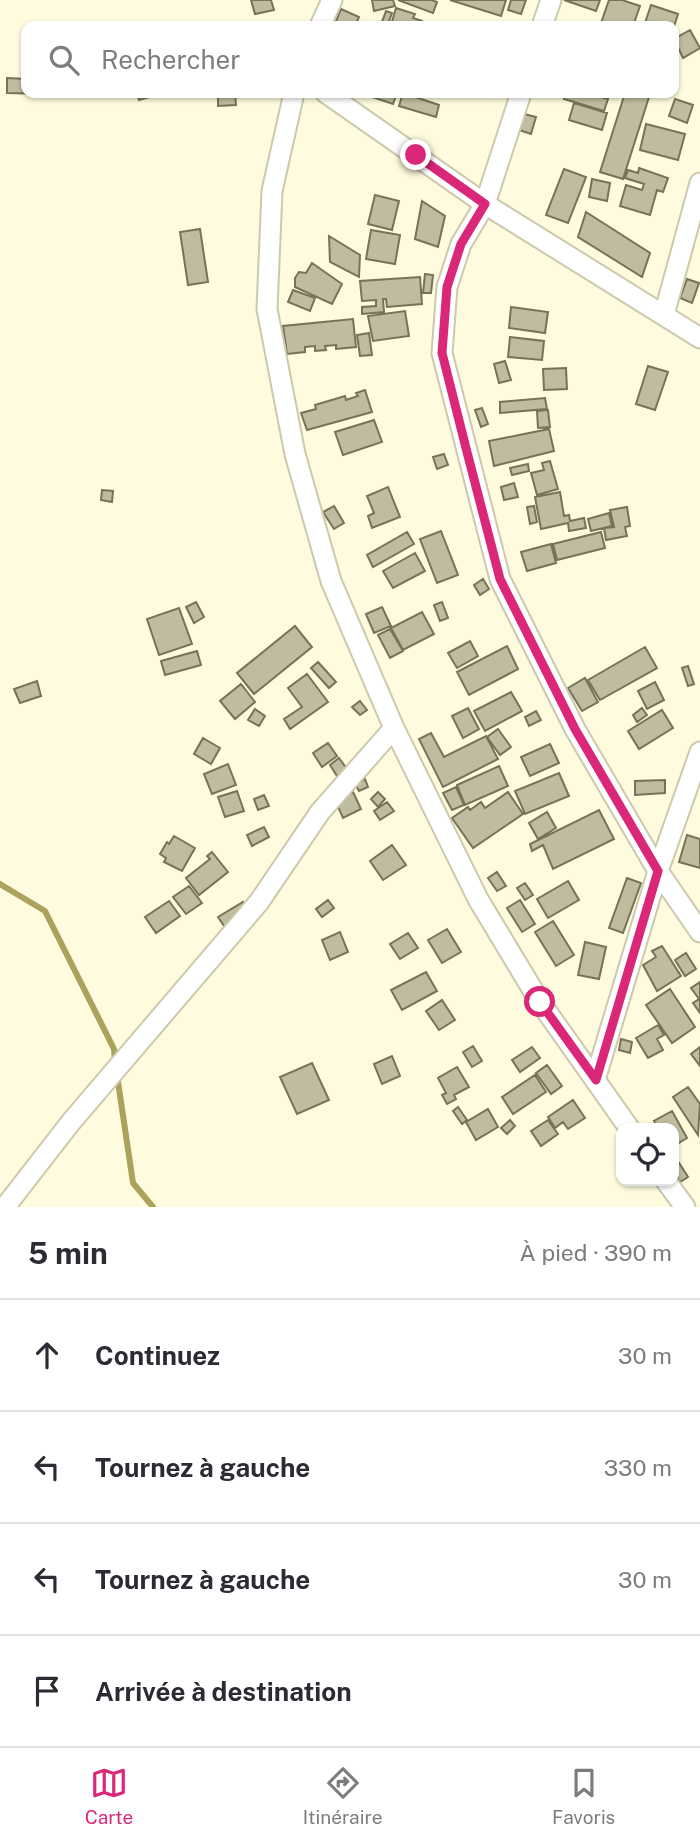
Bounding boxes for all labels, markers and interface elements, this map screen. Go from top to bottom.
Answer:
search box [21,21,679,98]
icon: search [45,41,83,79]
text: Rechercher [101,44,240,75]
route end [400,139,431,170]
route start [524,986,555,1017]
map controls [616,1123,679,1186]
button: locate [616,1123,679,1186]
text: 5 min [28,1235,108,1271]
text: À pied · 390 m [520,1239,672,1266]
icon: ahead [28,1336,66,1374]
text: Continuez [95,1340,220,1371]
text: 30 m [618,1342,672,1369]
icon: left [28,1448,66,1486]
text: Tournez à gauche [95,1452,310,1483]
text: 330 m [604,1454,672,1481]
icon: left [28,1560,66,1598]
text: Tournez à gauche [95,1564,310,1595]
text: 30 m [618,1566,672,1593]
icon: arrive [28,1672,66,1710]
text: Arrivée à destination [95,1676,352,1707]
tab: Carte [85,1764,133,1828]
tab: Itinéraire [303,1764,383,1828]
tab: Favoris [552,1764,615,1828]

